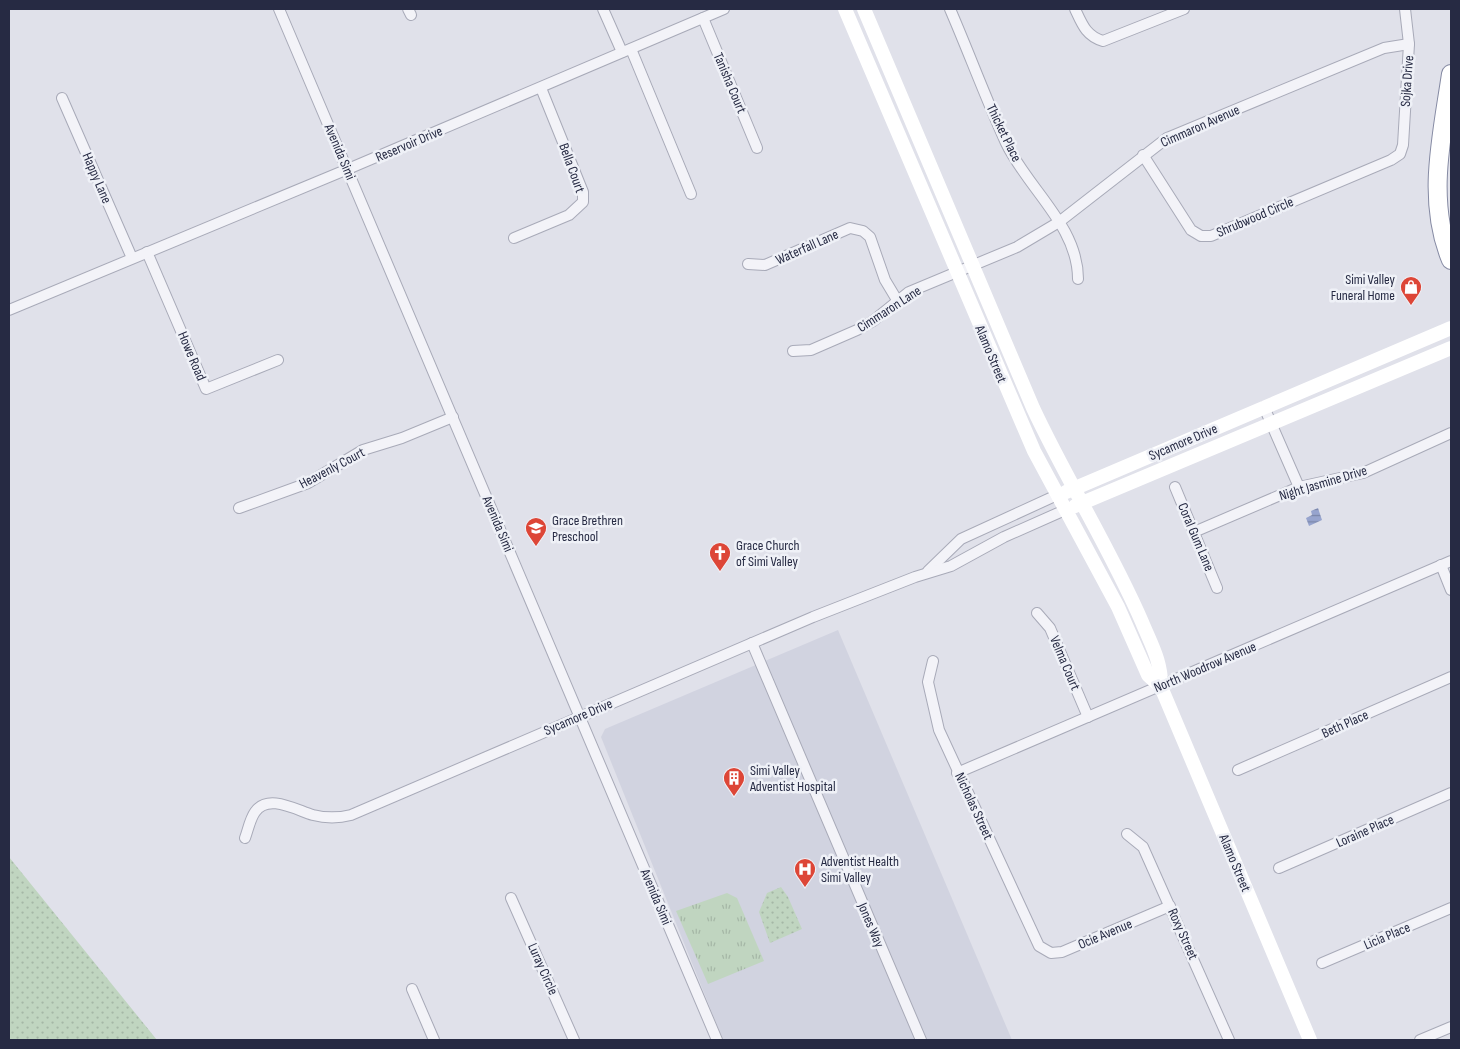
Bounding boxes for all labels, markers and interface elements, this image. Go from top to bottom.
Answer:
street label: Tanisha Court [710,50,750,116]
street label: Sojka Drive [1397,55,1417,107]
street label: Thicket Place [983,101,1025,165]
street label: Cimmaron Avenue [1158,101,1242,151]
street label: Avenida Simi [320,121,359,182]
street label: Reservoir Drive [373,122,445,166]
street label: Bella Court [555,141,589,195]
street label: Happy Lane [79,150,115,206]
street label: Shrubwood Circle [1214,193,1296,241]
street label: Waterfall Lane [773,226,841,268]
place label: Simi Valley Funeral Home [1331,271,1396,304]
shop icon: Simi Valley Funeral Home [1399,275,1423,306]
street label: Cimmaron Lane [854,282,924,336]
street label: Alamo Street [971,322,1011,385]
street label: Howe Road [174,329,210,383]
street label: Sycamore Drive [1146,420,1220,464]
street label: Heavenly Court [296,444,368,492]
street label: Night Jasmine Drive [1277,462,1369,504]
street label: Avenida Simi [478,493,517,554]
street label: Coral Gum Lane [1174,500,1218,574]
place label: Grace Brethren Preschool [552,512,623,545]
school or university icon: Grace Brethren Preschool [524,516,548,547]
place label: Grace Church of Simi Valley [736,537,800,570]
church icon: Grace Church of Simi Valley [708,541,732,572]
street label: Velma Court [1046,633,1084,693]
street label: North Woodrow Avenue [1151,638,1259,696]
street label: Sycamore Drive [541,695,615,739]
street label: Beth Place [1319,706,1371,742]
place label: Simi Valley Adventist Hospital [749,762,836,795]
building icon: Simi Valley Adventist Hospital [722,766,746,797]
street label: Nicholas Street [951,770,997,842]
street label: Loraine Place [1333,811,1397,851]
street label: Alamo Street [1215,831,1255,894]
place label: Adventist Health Simi Valley [820,853,899,886]
hospital icon: Adventist Health Simi Valley [793,857,817,888]
street label: Avenida Simi [636,866,675,927]
street label: Jones Way [854,899,888,950]
street label: Roxy Street [1164,906,1202,962]
street label: Ocie Avenue [1075,915,1135,953]
street label: Licia Place [1361,919,1413,953]
street label: Luray Circle [524,941,562,997]

